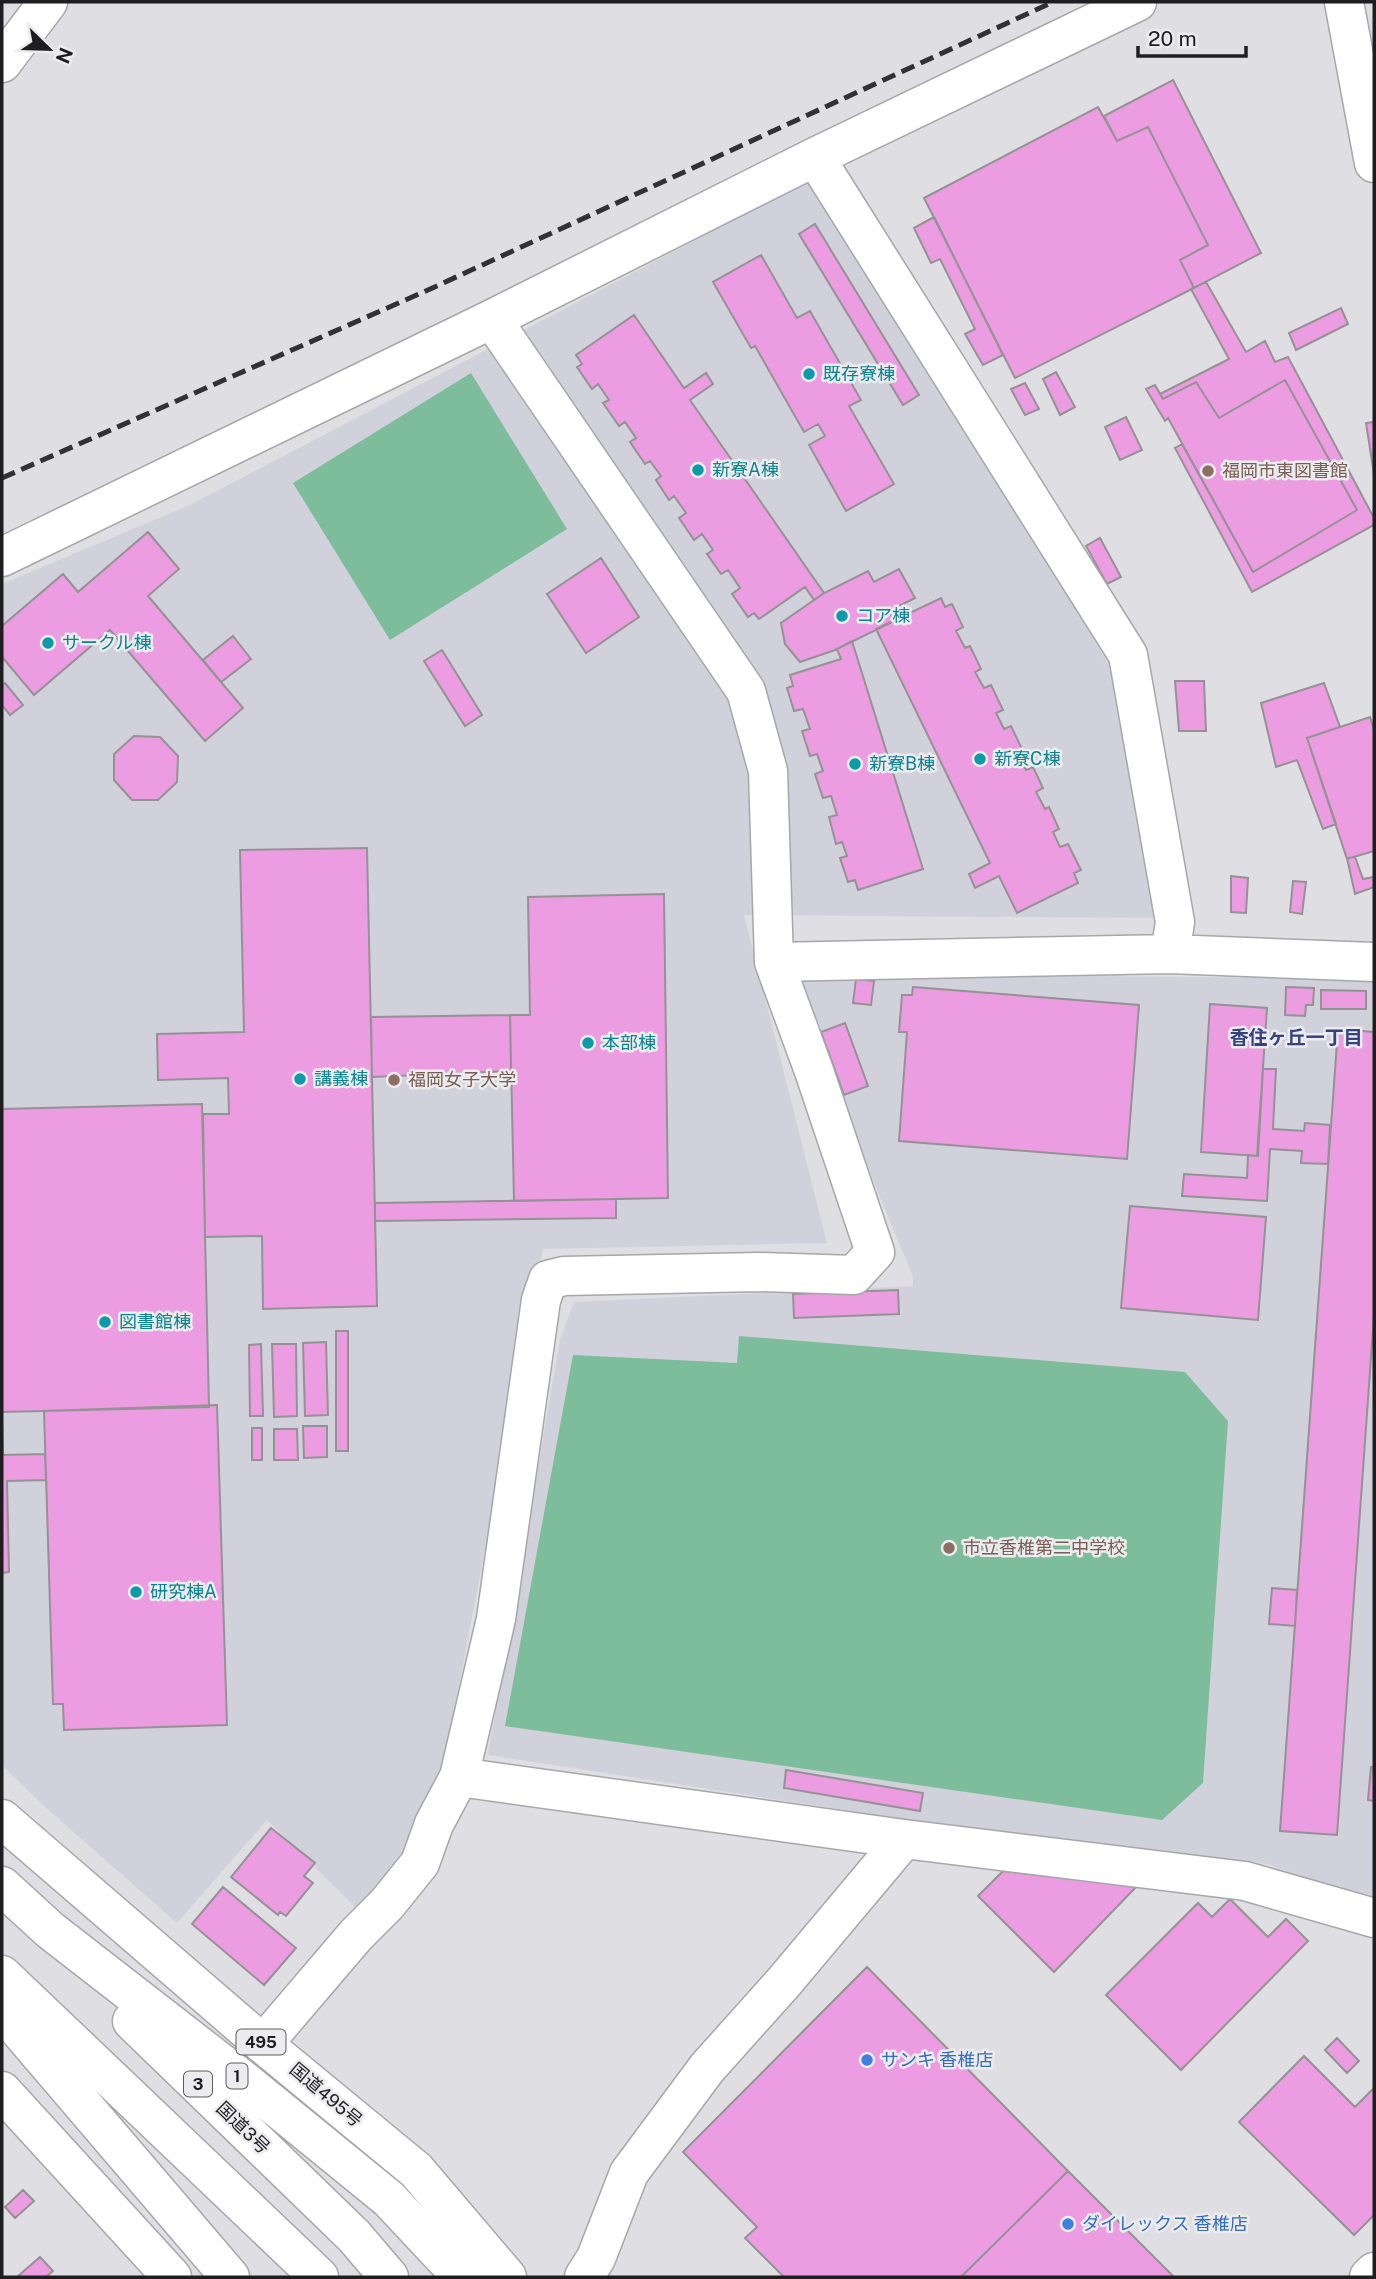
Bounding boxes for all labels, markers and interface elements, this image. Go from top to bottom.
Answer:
north arrow [14,14,84,84]
scale bar [1138,14,1246,58]
text: 20 m [1148,26,1197,51]
text: N [52,45,78,67]
place label: 既存寮棟 [823,363,895,384]
marker: 既存寮棟 [801,366,817,382]
place label: 新寮A棟 [712,459,779,480]
place label: 福岡市東図書館 [1222,460,1348,481]
marker: 新寮A棟 [690,462,706,478]
marker: 福岡市東図書館 [1200,463,1216,479]
place label: コア棟 [856,605,910,626]
marker: コア棟 [834,608,850,624]
place label: サークル棟 [62,632,151,653]
marker: サークル棟 [40,635,56,651]
place label: 新寮C棟 [994,748,1060,769]
marker: 新寮C棟 [972,751,988,767]
place label: 新寮B棟 [869,753,935,774]
marker: 新寮B棟 [847,756,863,772]
district label: 香住ヶ丘一丁目 [1229,1026,1363,1048]
place label: 本部棟 [602,1032,656,1053]
marker: 本部棟 [580,1035,596,1051]
place label: 講義棟 [314,1068,368,1089]
place label: 福岡女子大学 [408,1069,516,1090]
marker: 講義棟 [292,1071,308,1087]
marker: 福岡女子大学 [386,1072,402,1088]
place label: 図書館棟 [119,1311,191,1332]
marker: 図書館棟 [97,1314,113,1330]
place label: 市立香椎第二中学校 [963,1537,1125,1558]
marker: 市立香椎第二中学校 [941,1540,957,1556]
place label: 研究棟A [150,1581,217,1602]
marker: 研究棟A [128,1584,144,1600]
road number: 495 [236,2030,286,2054]
place label: サンキ 香椎店 [881,2049,993,2070]
marker: サンキ 香椎店 [859,2052,875,2068]
street label: 国道495号 [286,2058,367,2131]
road number: 1 [226,2064,247,2088]
road number: 3 [184,2072,212,2096]
street label: 国道3号 [213,2097,274,2158]
place label: ダイレックス 香椎店 [1082,2213,1248,2234]
marker: ダイレックス 香椎店 [1060,2216,1076,2232]

